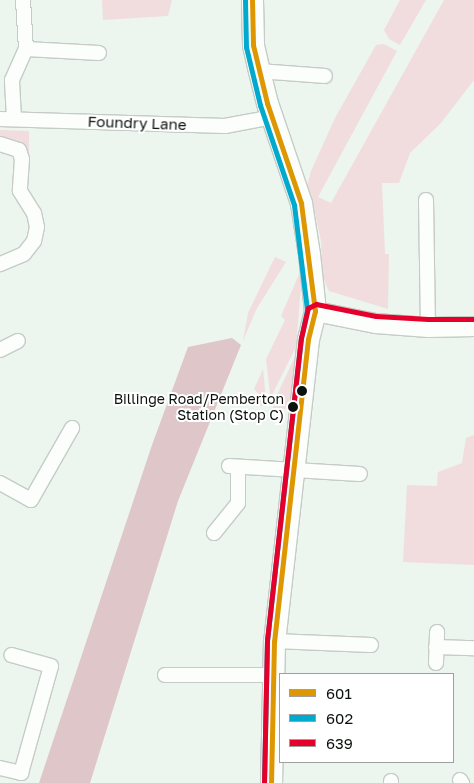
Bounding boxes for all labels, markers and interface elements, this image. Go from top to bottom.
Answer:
street label: Foundry Lane [87,112,187,134]
unlabelled marker [297,386,307,396]
place label: Billinge Road/Pemberton Station (Stop C) [114,391,284,424]
marker: Billinge Road/Pemberton Station (Stop C) [288,402,298,412]
legend [279,673,454,763]
text: 601 [326,684,352,702]
text: 602 [326,709,353,727]
text: 639 [326,734,353,752]

